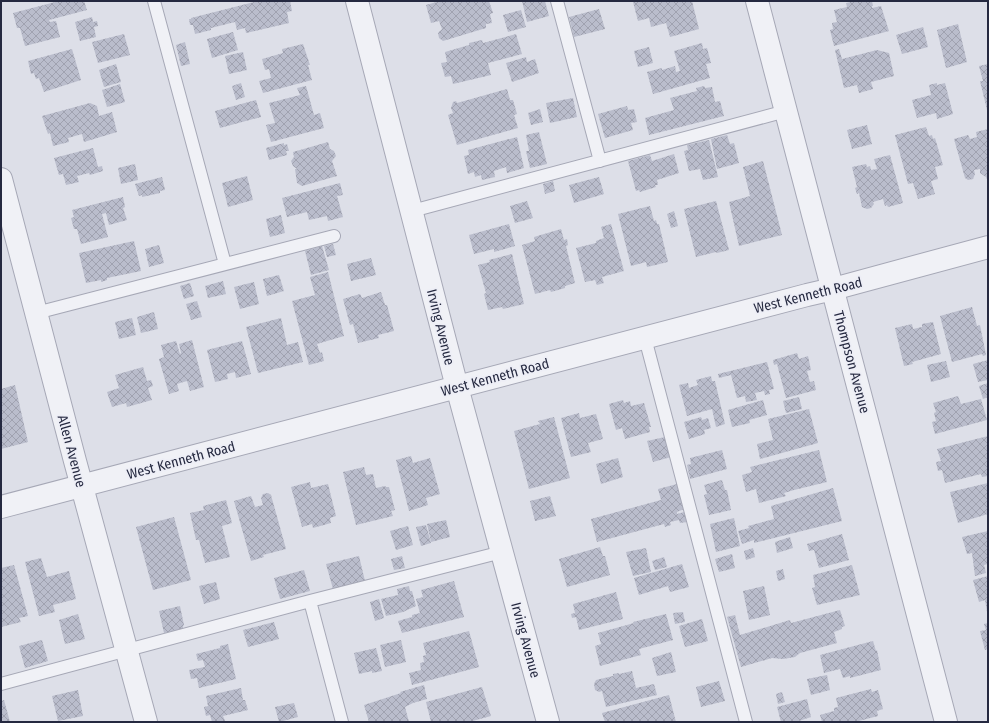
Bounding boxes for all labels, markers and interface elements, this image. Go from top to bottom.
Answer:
street label: West Kenneth Road [752,274,864,317]
street label: Irving Avenue [423,287,458,367]
street label: Thompson Avenue [830,309,873,415]
street label: West Kenneth Road [439,355,551,400]
street label: Allen Avenue [54,413,89,489]
street label: West Kenneth Road [125,438,237,483]
street label: Irving Avenue [507,600,544,680]

